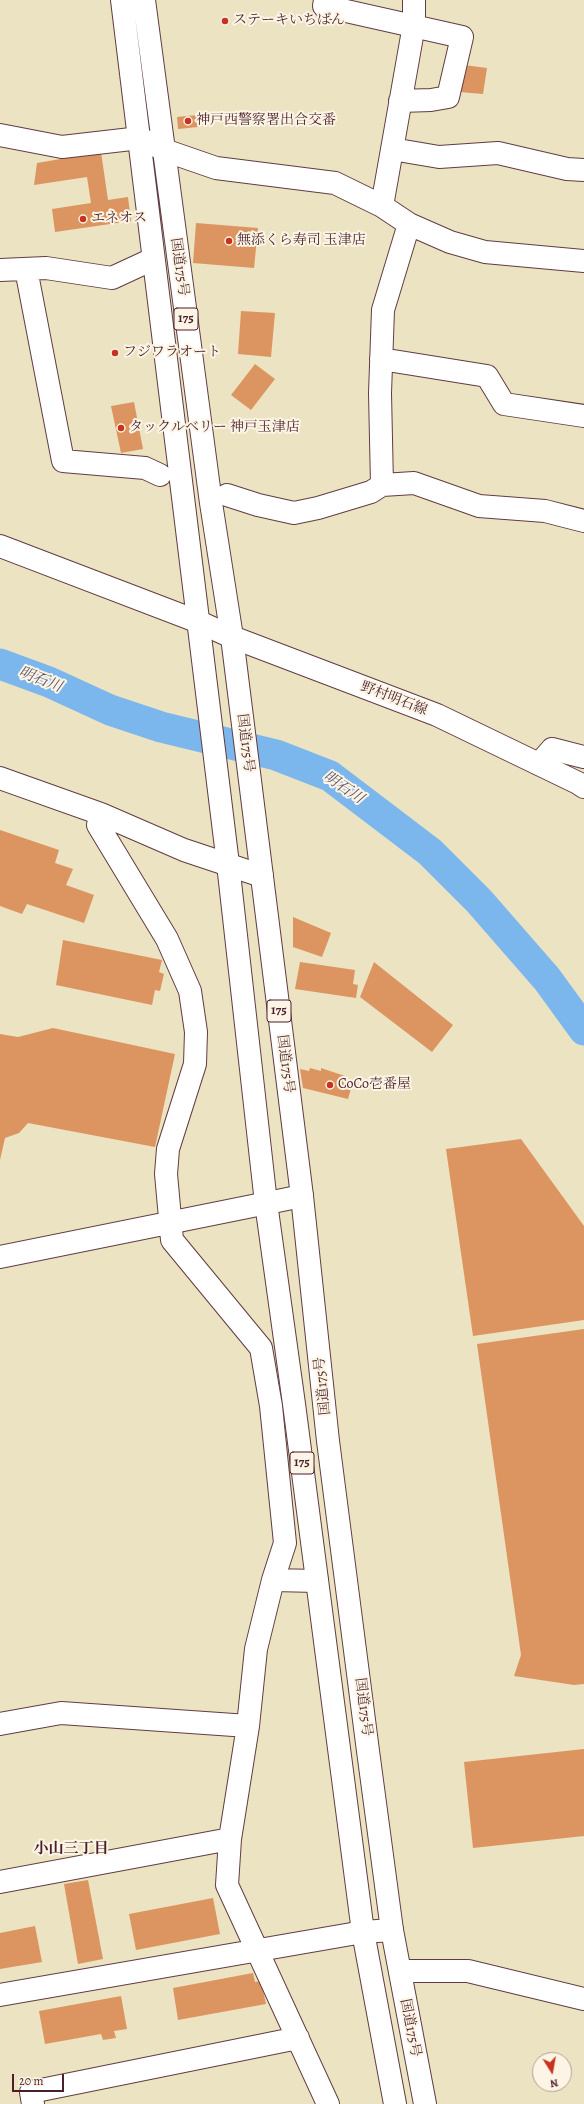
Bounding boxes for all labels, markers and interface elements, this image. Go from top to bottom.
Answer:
place label: ステーキいちばん [233,13,345,29]
marker: ステーキいちばん [220,16,230,26]
place label: 神戸西警察署出合交番 [196,113,336,129]
marker: 神戸西警察署出合交番 [183,116,193,126]
place label: エネオス [91,211,147,227]
marker: エネオス [78,214,88,224]
place label: 無添くら寿司 玉津店 [237,233,366,249]
marker: 無添くら寿司 玉津店 [224,236,234,246]
street label: 国道175号 [167,237,191,297]
road number: 175 [174,308,198,330]
place label: フジワラオート [123,345,221,361]
marker: フジワラオート [110,348,120,358]
place label: タックルベリー 神戸玉津店 [129,420,300,436]
marker: タックルベリー 神戸玉津店 [116,423,126,433]
water label: 明石川 [16,664,64,696]
street label: 野村明石線 [358,679,430,719]
street label: 国道175号 [233,713,257,773]
water label: 明石川 [319,768,367,808]
road number: 175 [267,1000,291,1022]
street label: 国道175号 [273,1034,297,1094]
place label: CoCo壱番屋 [338,1077,411,1093]
marker: CoCo壱番屋 [325,1080,335,1090]
street label: 国道175号 [312,1356,334,1416]
road number: 175 [290,1452,314,1474]
street label: 国道175号 [351,1677,375,1737]
district label: 小山三丁目 [34,1840,108,1858]
street label: 国道175号 [396,1998,424,2058]
north arrow [532,2052,572,2092]
scale bar [14,2066,66,2092]
text: 20 m [19,2073,43,2089]
text: N [549,2075,560,2091]

